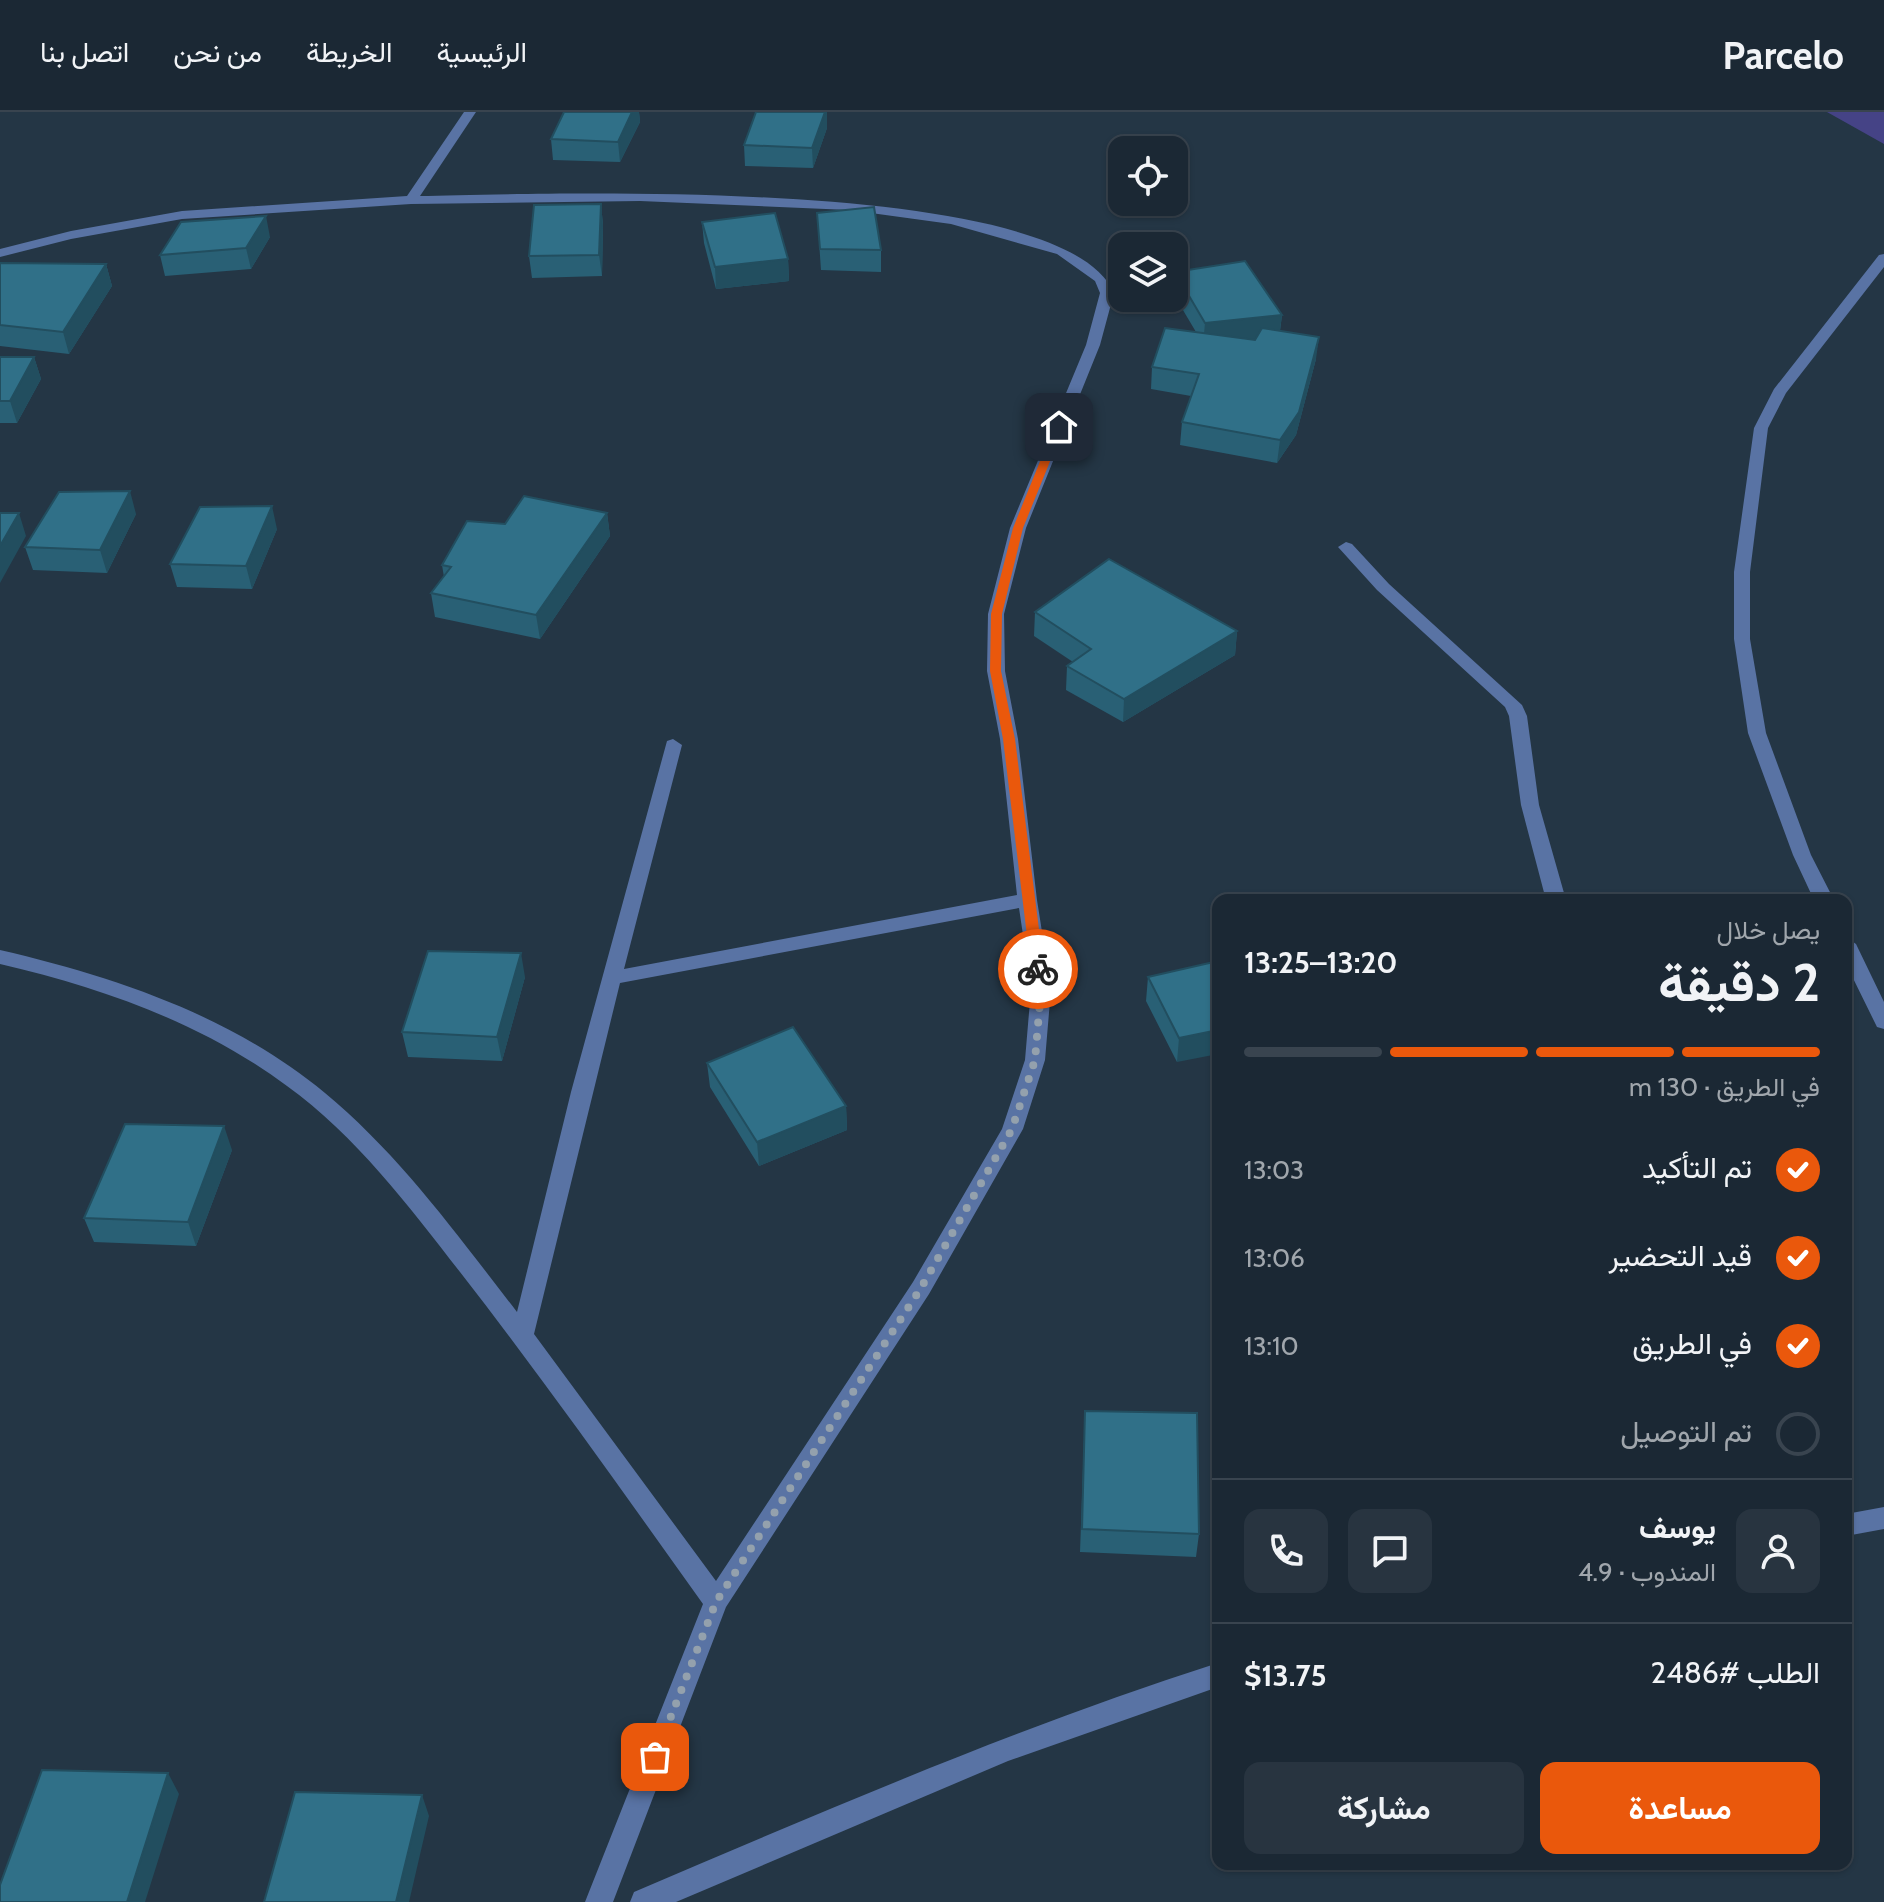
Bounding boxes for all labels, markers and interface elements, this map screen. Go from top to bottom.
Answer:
text: Parcelo [1723,32,1844,79]
text: اتصل بنا [40,35,129,69]
text: من نحن [173,35,262,69]
text: الخريطة [306,35,393,69]
text: الرئيسية [437,35,527,69]
map controls [1108,136,1188,312]
button: locate [1108,136,1188,216]
button: layers [1108,232,1188,312]
pin [1025,393,1093,461]
icon: home [1037,405,1081,449]
text: يصل خلال [1717,914,1820,946]
courier [998,929,1078,1009]
text: 13:20–13:25 [1244,944,1397,981]
icon: bike [1016,947,1060,991]
text: 2 دقيقة [1658,951,1820,1014]
text: في الطريق · 130 m [1629,1071,1820,1103]
icon: check [1776,1148,1820,1192]
text: تم التأكيد [1642,1149,1752,1186]
text: 13:03 [1244,1154,1304,1186]
icon: check [1776,1236,1820,1280]
text: قيد التحضير [1609,1237,1752,1274]
text: 13:06 [1244,1242,1305,1274]
icon: check [1776,1324,1820,1368]
text: في الطريق [1632,1325,1752,1362]
text: 13:10 [1244,1330,1299,1362]
text: تم التوصيل [1620,1413,1752,1450]
button: phone [1244,1509,1328,1593]
button: chat [1348,1509,1432,1593]
text: يوسف [1639,1509,1716,1546]
button: person [1736,1509,1820,1593]
text: المندوب · 4.9 [1578,1556,1716,1588]
text: الطلب #2486 [1651,1654,1820,1691]
text: $13.75 [1244,1657,1327,1694]
pin [621,1723,689,1791]
icon: bag [633,1735,677,1779]
button: مشاركة [1244,1762,1524,1854]
button: مساعدة [1540,1762,1820,1854]

